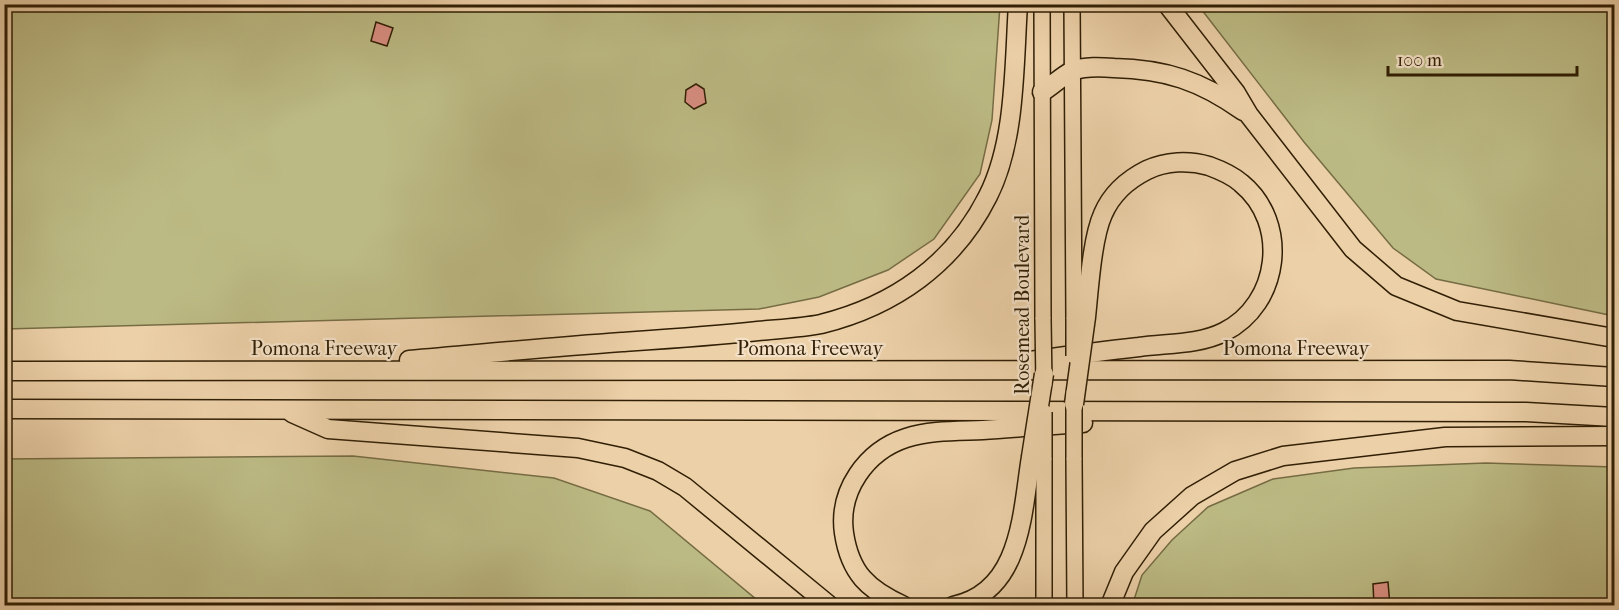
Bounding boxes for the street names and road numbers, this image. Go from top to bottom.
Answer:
street label: Rosemead Boulevard [1011,214,1034,395]
street label: Pomona Freeway [251,337,399,360]
street label: Pomona Freeway [737,337,885,360]
street label: Pomona Freeway [1223,337,1371,360]

